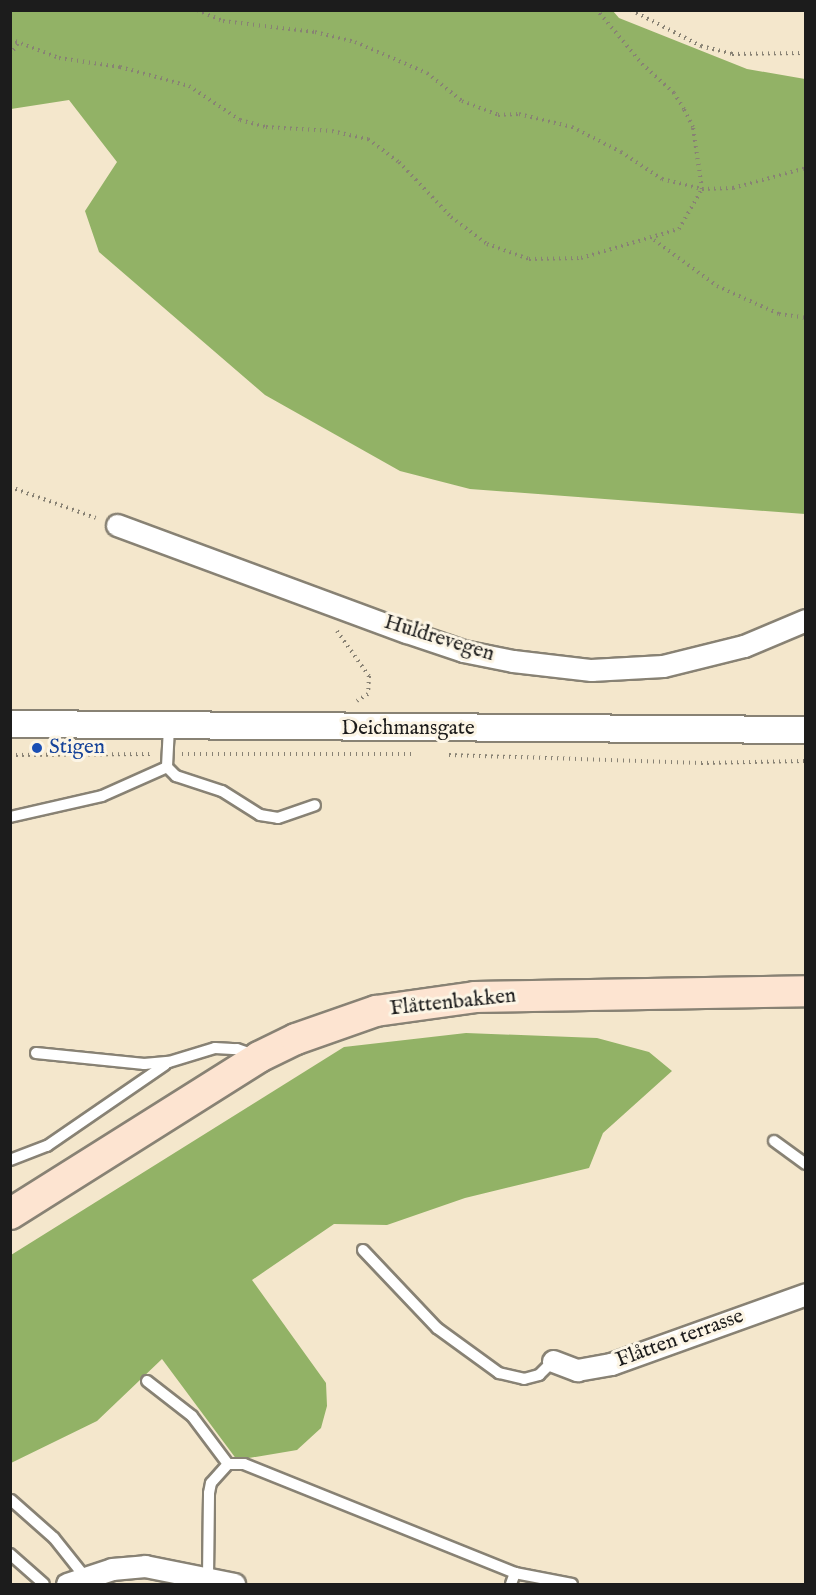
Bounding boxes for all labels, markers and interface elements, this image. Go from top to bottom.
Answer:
street label: Huldrevegen [381,610,497,668]
street label: Deichmansgate [341,716,475,742]
place label: Stigen [49,735,105,761]
marker: Stigen [30,741,44,755]
street label: Flåttenbakken [389,984,517,1022]
street label: Flåtten terrasse [613,1304,747,1374]

